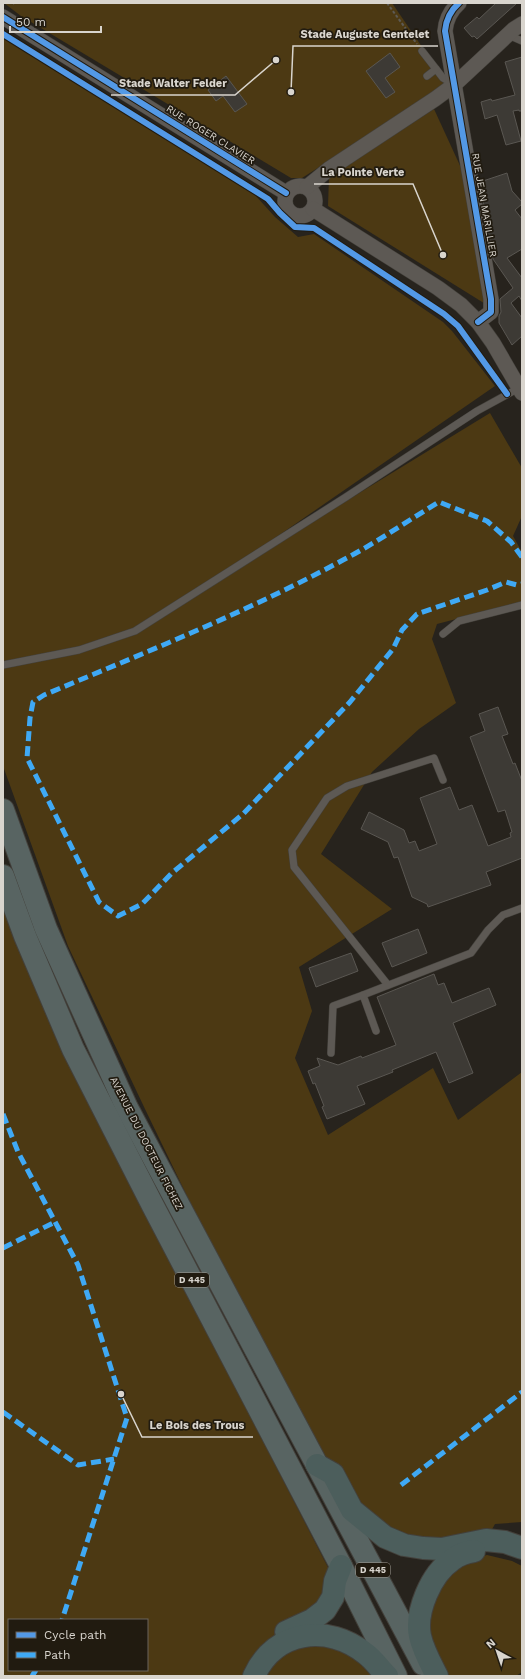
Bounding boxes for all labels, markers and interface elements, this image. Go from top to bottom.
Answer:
scale bar [10,8,101,34]
text: 50 m [16,15,46,29]
callout: Stade Auguste Gentelet [293,23,438,46]
text: Stade Auguste Gentelet [301,28,430,41]
callout: Stade Walter Felder [111,72,235,95]
text: Stade Walter Felder [119,77,227,90]
street label: RUE ROGER CLAVIER [164,103,257,166]
street label: RUE JEAN MARILLIER [470,152,499,258]
callout: La Pointe Verte [314,161,413,184]
text: La Pointe Verte [322,166,404,179]
street label: AVENUE DU DOCTEUR FICHEZ [108,1075,185,1212]
road number: D 445 [175,1273,209,1287]
callout: Le Bois des Trous [142,1414,253,1437]
text: Le Bois des Trous [150,1419,245,1432]
road number: D 445 [356,1563,390,1577]
legend [8,1619,148,1671]
text: Cycle path [44,1628,106,1642]
north arrow [477,1631,517,1671]
text: N [484,1636,498,1651]
text: Path [44,1648,70,1662]

